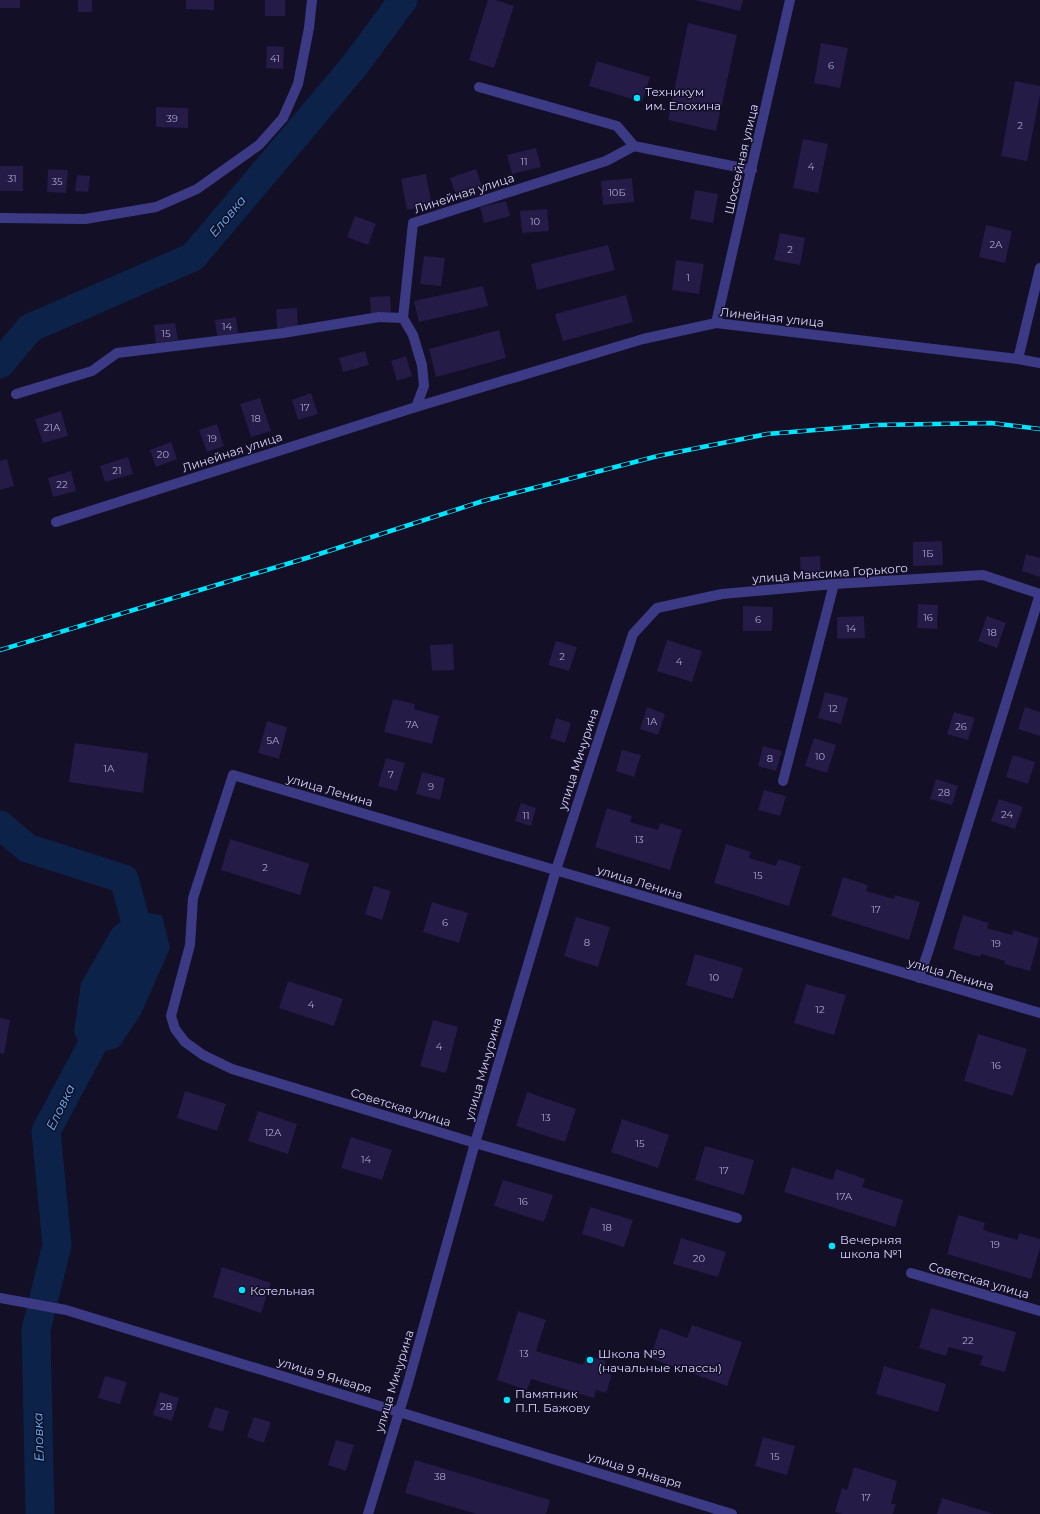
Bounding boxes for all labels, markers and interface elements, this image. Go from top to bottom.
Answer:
house number: 41 [270,52,280,65]
house number: 6 [828,59,834,72]
place label: Техникум им. Елохина [645,84,721,113]
marker: Техникум им. Елохина [632,93,642,103]
street label: Шоссейная улица [721,102,761,216]
house number: 39 [166,112,178,125]
house number: 2 [1017,119,1023,132]
house number: 11 [520,155,528,168]
house number: 4 [808,160,815,173]
street label: Линейная улица [412,170,516,216]
house number: 31 [7,172,17,185]
house number: 35 [51,175,63,188]
house number: 10Б [608,186,626,199]
water label: Еловка [205,192,249,240]
house number: 10 [530,215,540,228]
house number: 2А [989,238,1003,251]
house number: 2 [787,243,793,256]
house number: 1 [686,271,690,284]
street label: Линейная улица [719,304,825,330]
house number: 14 [222,320,232,333]
house number: 15 [161,327,171,340]
house number: 17 [300,401,310,414]
house number: 18 [251,412,261,425]
house number: 21А [44,421,61,434]
street label: Линейная улица [180,429,284,475]
house number: 19 [207,432,217,445]
house number: 20 [157,448,170,461]
house number: 21 [112,464,122,477]
house number: 22 [56,478,68,491]
house number: 1Б [923,547,933,560]
street label: улица Максима Горького [751,560,909,586]
house number: 16 [923,611,933,624]
house number: 6 [755,613,761,626]
house number: 14 [846,622,856,635]
house number: 18 [987,626,997,639]
house number: 2 [559,650,565,663]
house number: 4 [676,655,683,668]
house number: 12 [828,702,838,715]
street label: улица Мичурина [554,706,601,813]
house number: 1А [646,715,658,728]
house number: 7А [406,718,419,731]
house number: 26 [955,720,967,733]
house number: 5А [266,734,280,747]
house number: 10 [815,750,825,763]
house number: 8 [767,752,773,765]
house number: 1А [103,762,115,775]
house number: 7 [388,768,394,781]
street label: улица Ленина [284,770,375,809]
house number: 9 [428,780,434,793]
house number: 28 [938,786,950,799]
house number: 24 [1001,808,1013,821]
house number: 11 [522,809,530,822]
house number: 13 [634,833,644,846]
house number: 2 [262,861,268,874]
street label: улица Ленина [594,862,685,902]
house number: 15 [753,869,763,882]
house number: 17 [871,903,881,916]
house number: 6 [442,916,448,929]
house number: 8 [584,936,590,949]
house number: 19 [991,937,1001,950]
street label: улица Ленина [905,954,996,993]
house number: 10 [709,971,719,984]
house number: 4 [308,998,315,1011]
house number: 12 [815,1003,825,1016]
street label: улица Мичурина [461,1016,505,1123]
house number: 4 [436,1040,443,1053]
house number: 16 [991,1059,1001,1072]
water label: Еловка [42,1081,78,1133]
street label: Советская улица [349,1085,453,1129]
house number: 13 [541,1111,551,1124]
house number: 12А [265,1126,282,1139]
house number: 15 [635,1137,645,1150]
house number: 14 [361,1153,371,1166]
house number: 17 [719,1164,729,1177]
house number: 17А [836,1190,853,1203]
house number: 16 [518,1195,528,1208]
house number: 18 [602,1221,612,1234]
place label: Вечерняя школа №1 [840,1232,902,1261]
house number: 19 [990,1238,1000,1251]
marker: Вечерняя школа №1 [827,1241,837,1251]
house number: 20 [693,1252,706,1265]
street label: Советская улица [927,1258,1031,1302]
place label: Котельная [250,1283,315,1298]
marker: Котельная [237,1285,247,1295]
street label: улица Мичурина [371,1328,417,1435]
house number: 22 [962,1334,974,1347]
place label: Школа №9 (начальные классы) [598,1346,722,1375]
house number: 13 [519,1347,529,1360]
street label: улица 9 Января [275,1353,374,1396]
marker: Школа №9 (начальные классы) [585,1355,595,1365]
place label: Памятник П.П. Бажову [515,1386,590,1415]
marker: Памятник П.П. Бажову [502,1395,512,1405]
house number: 28 [160,1400,172,1413]
water label: Еловка [29,1412,47,1462]
street label: улица 9 Января [585,1448,684,1491]
house number: 15 [770,1450,780,1463]
house number: 38 [434,1470,446,1483]
house number: 17 [861,1491,871,1504]

